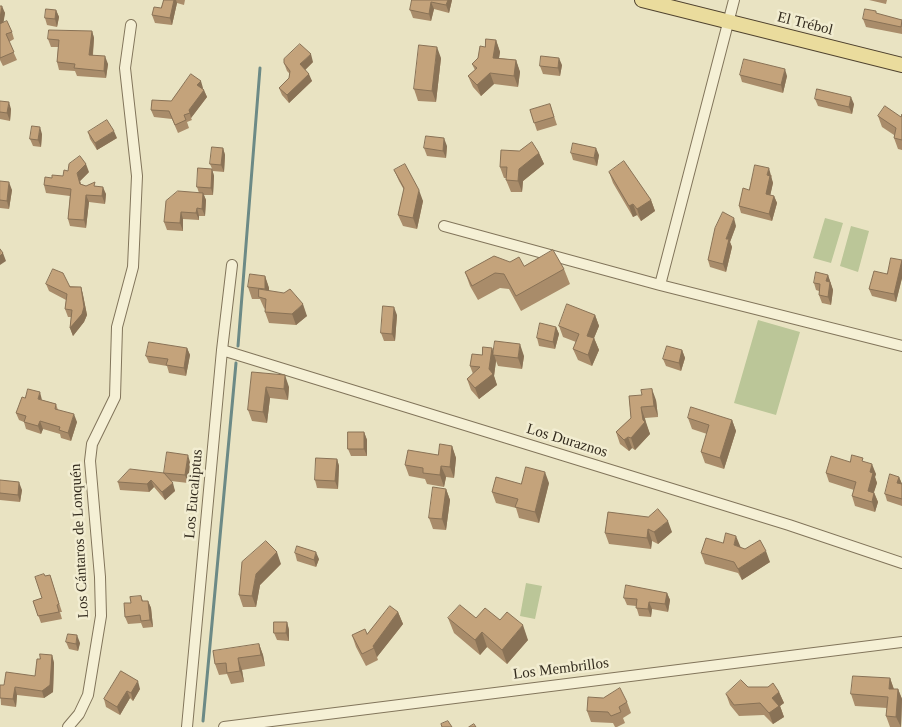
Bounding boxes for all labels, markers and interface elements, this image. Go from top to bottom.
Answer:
street label: El Trébol [775,8,835,40]
street label: Los Duraznos [524,420,610,462]
street label: Los Eucaliptus [181,449,207,539]
street label: Los Cántaros de Lonquén [67,463,93,619]
street label: Los Membrillos [512,654,610,684]

